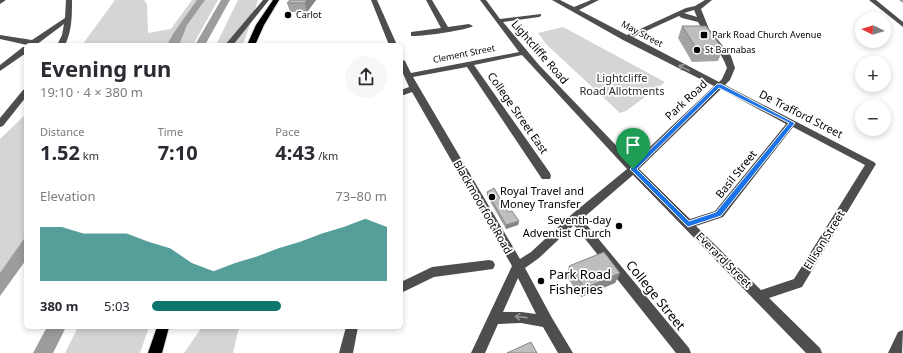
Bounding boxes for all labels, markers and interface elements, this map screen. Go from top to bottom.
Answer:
place label: Carlot [296,8,322,21]
marker: Carlot [283,10,293,20]
north arrow [855,12,891,48]
map controls [855,12,891,136]
street label: Lightcliffe Road [508,16,572,87]
street label: May Street [619,17,666,50]
place label: Park Road Church Avenue [712,28,822,41]
marker: Park Road Church Avenue [699,30,709,40]
street label: Clement Street [432,41,497,66]
place label: St Barnabas [705,43,756,56]
marker: St Barnabas [692,45,702,55]
text: Evening run [40,53,171,83]
button: share [345,56,387,98]
button: + [855,56,891,92]
one-way arrow [678,63,690,71]
street label: College Street East [485,69,552,157]
park label: Lightcliffe Road Allotments [579,70,665,98]
street label: Park Road [661,76,710,123]
text: 19:10 · 4 × 380 m [40,83,143,101]
street label: De Trafford Street [757,86,846,141]
button: − [855,100,891,136]
text: Distance [40,124,85,139]
text: Time [158,124,183,139]
text: Pace [275,124,300,139]
pin [616,128,650,169]
icon: arrive [622,134,644,156]
text: 1.52 [40,139,80,166]
text: 7:10 [158,139,198,166]
text: 4:43 [275,139,315,166]
street label: Basil Street [712,146,760,201]
text: km [80,148,99,163]
text: /km [315,148,338,163]
street label: Blackmoorfoot Road [450,157,516,256]
place label: Royal Travel and Money Transfer [500,183,584,211]
text: Elevation [40,187,96,205]
text: 73–80 m [335,187,387,205]
marker: Royal Travel and Money Transfer [487,192,497,202]
street label: Ellison Street [799,207,848,272]
place label: Seventh-day Adventist Church [523,212,611,240]
marker: Seventh-day Adventist Church [614,221,624,231]
street label: Everard Street [693,229,756,291]
street label: College Street [622,256,690,334]
place label: Park Road Fisheries [549,265,611,298]
marker: Park Road Fisheries [536,276,546,286]
text: 380 m [40,297,78,315]
text: 5:03 [104,297,130,315]
one-way arrow [515,314,528,321]

